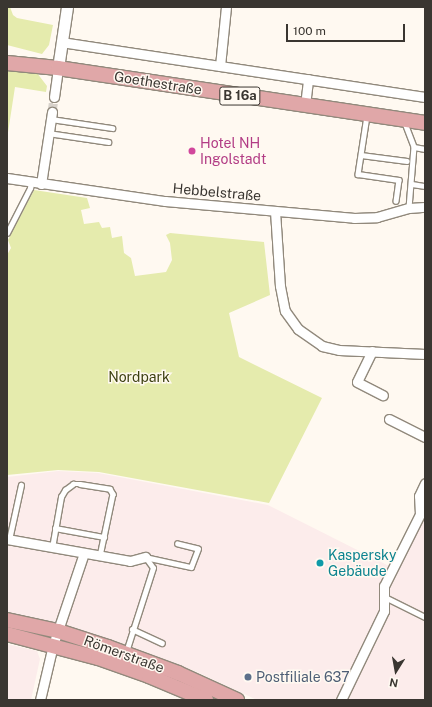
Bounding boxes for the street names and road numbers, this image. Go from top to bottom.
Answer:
street label: Goethestraße [113,68,203,98]
road number: B 16a [219,85,261,107]
street label: Hebbelstraße [172,180,262,204]
street label: Römerstraße [82,632,166,676]

